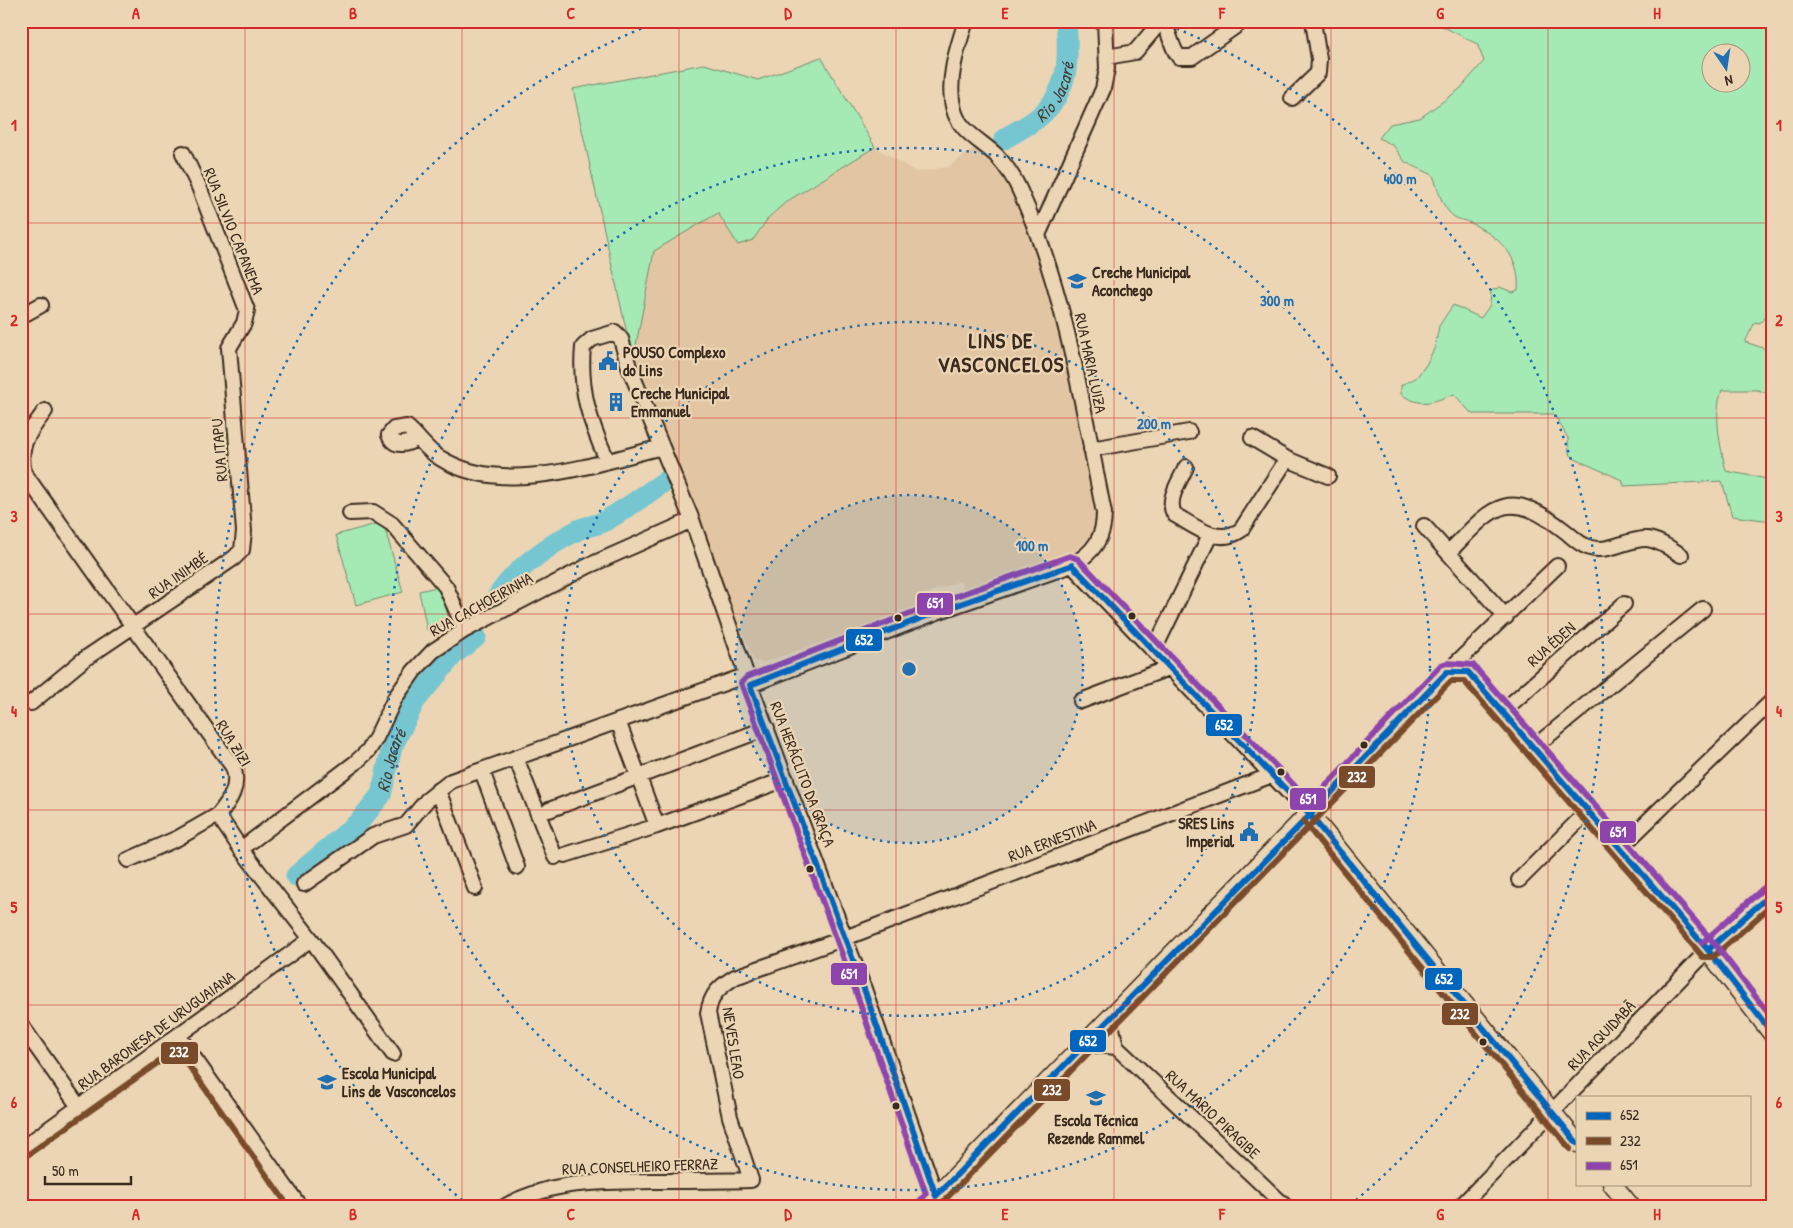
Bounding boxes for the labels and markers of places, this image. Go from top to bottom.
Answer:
place label: Creche Municipal Aconchego [1092,261,1191,302]
school or university icon: Creche Municipal Aconchego [1066,270,1088,292]
place label: POUSO Complexo do Lins [623,341,726,381]
public building icon: POUSO Complexo do Lins [597,350,619,372]
place label: Creche Municipal Emmanuel [631,382,730,422]
building icon: Creche Municipal Emmanuel [605,391,627,413]
unlabelled marker [1127,611,1137,621]
unlabelled marker [893,613,903,623]
centre of rings [900,660,918,678]
unlabelled marker [1359,740,1369,750]
unlabelled marker [1276,767,1286,777]
place label: SRES Lins Imperial [1178,812,1235,853]
public building icon: SRES Lins Imperial [1238,821,1260,843]
unlabelled marker [805,864,815,874]
unlabelled marker [1478,1037,1488,1047]
place label: Escola Municipal Lins de Vasconcelos [342,1062,456,1102]
school or university icon: Escola Municipal Lins de Vasconcelos [316,1071,338,1093]
school or university icon: Escola Técnica Rezende Rammel [1085,1087,1107,1109]
unlabelled marker [891,1101,901,1111]
place label: Escola Técnica Rezende Rammel [1048,1109,1145,1149]

